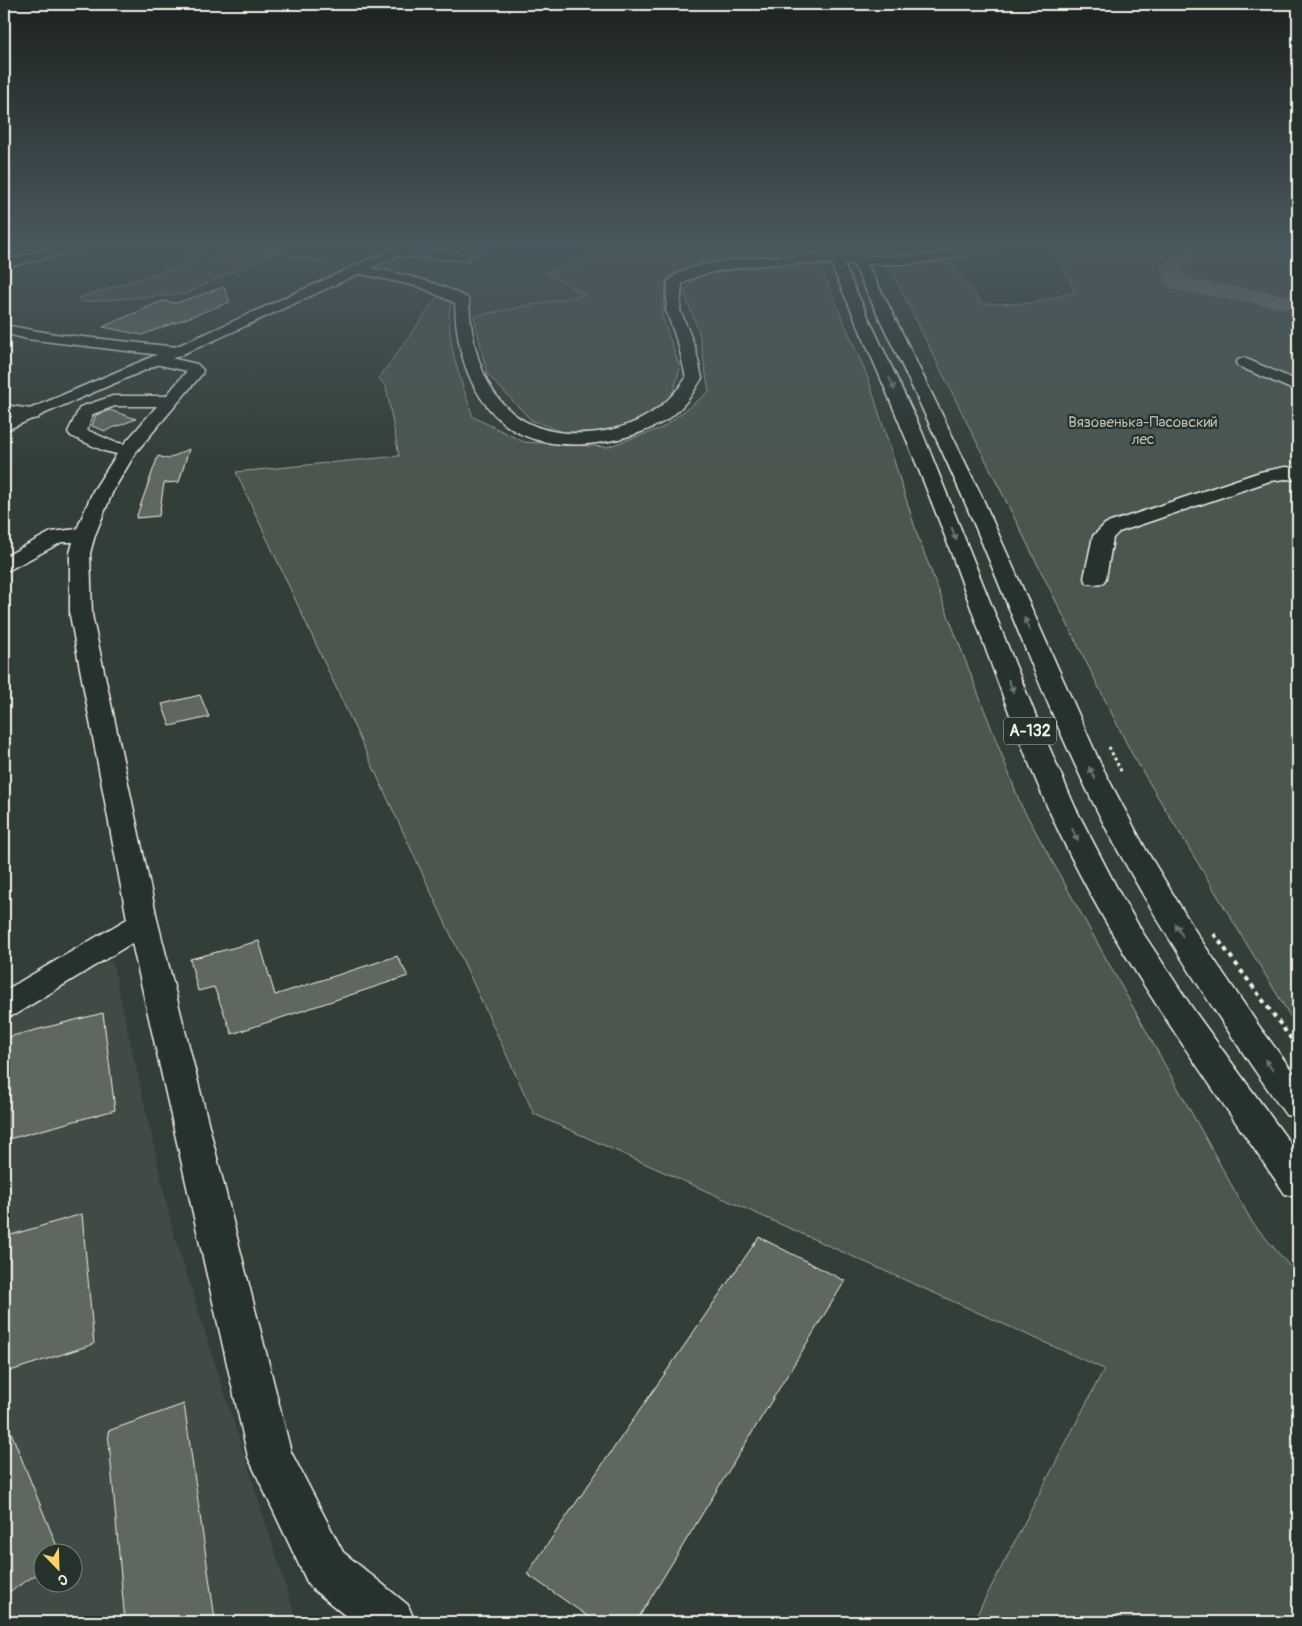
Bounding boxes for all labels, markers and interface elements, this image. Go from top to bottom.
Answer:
one-way arrow [888,377,896,391]
park label: Вязовенька-Пасовский лес [1068,413,1218,449]
one-way arrow [950,527,958,542]
one-way arrow [1022,617,1030,631]
one-way arrow [1007,679,1015,693]
road number: А-132 [1004,718,1056,744]
one-way arrow [1088,765,1096,780]
one-way arrow [1072,828,1080,842]
one-way arrow [1175,923,1184,937]
one-way arrow [1264,1059,1275,1072]
north arrow [32,1544,82,1594]
text: С [55,1570,70,1589]

